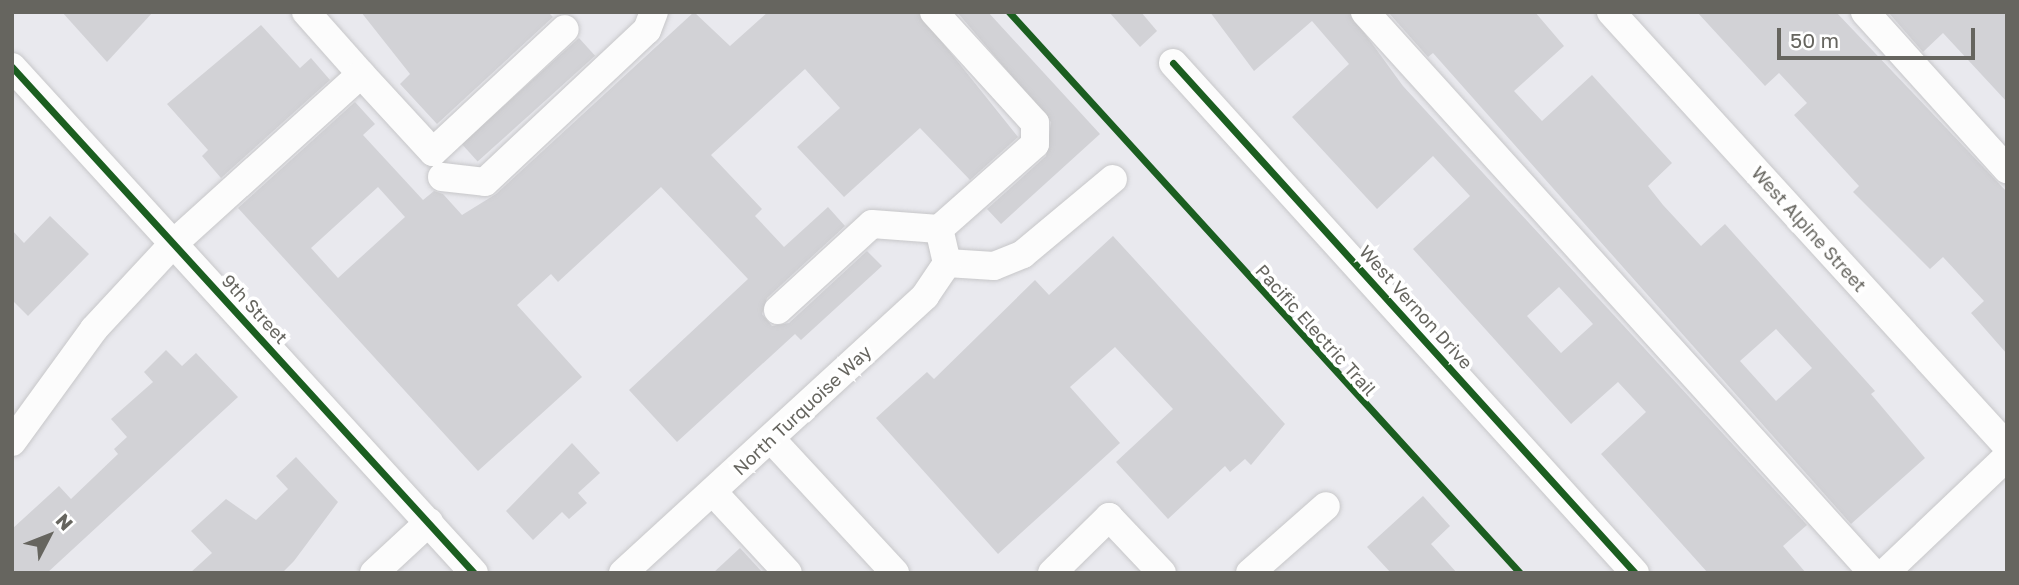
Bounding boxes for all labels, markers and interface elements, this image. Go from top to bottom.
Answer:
scale bar [1781,14,1979,58]
text: 50 m [1790,27,1839,53]
street label: West Alpine Street [1747,162,1871,296]
street label: West Vernon Drive [1355,241,1477,373]
street label: Pacific Electric Trail [1251,260,1381,400]
street label: 9th Street [217,270,293,348]
street label: North Turquoise Way [729,341,875,479]
north arrow [14,501,84,571]
text: N [52,509,78,535]

